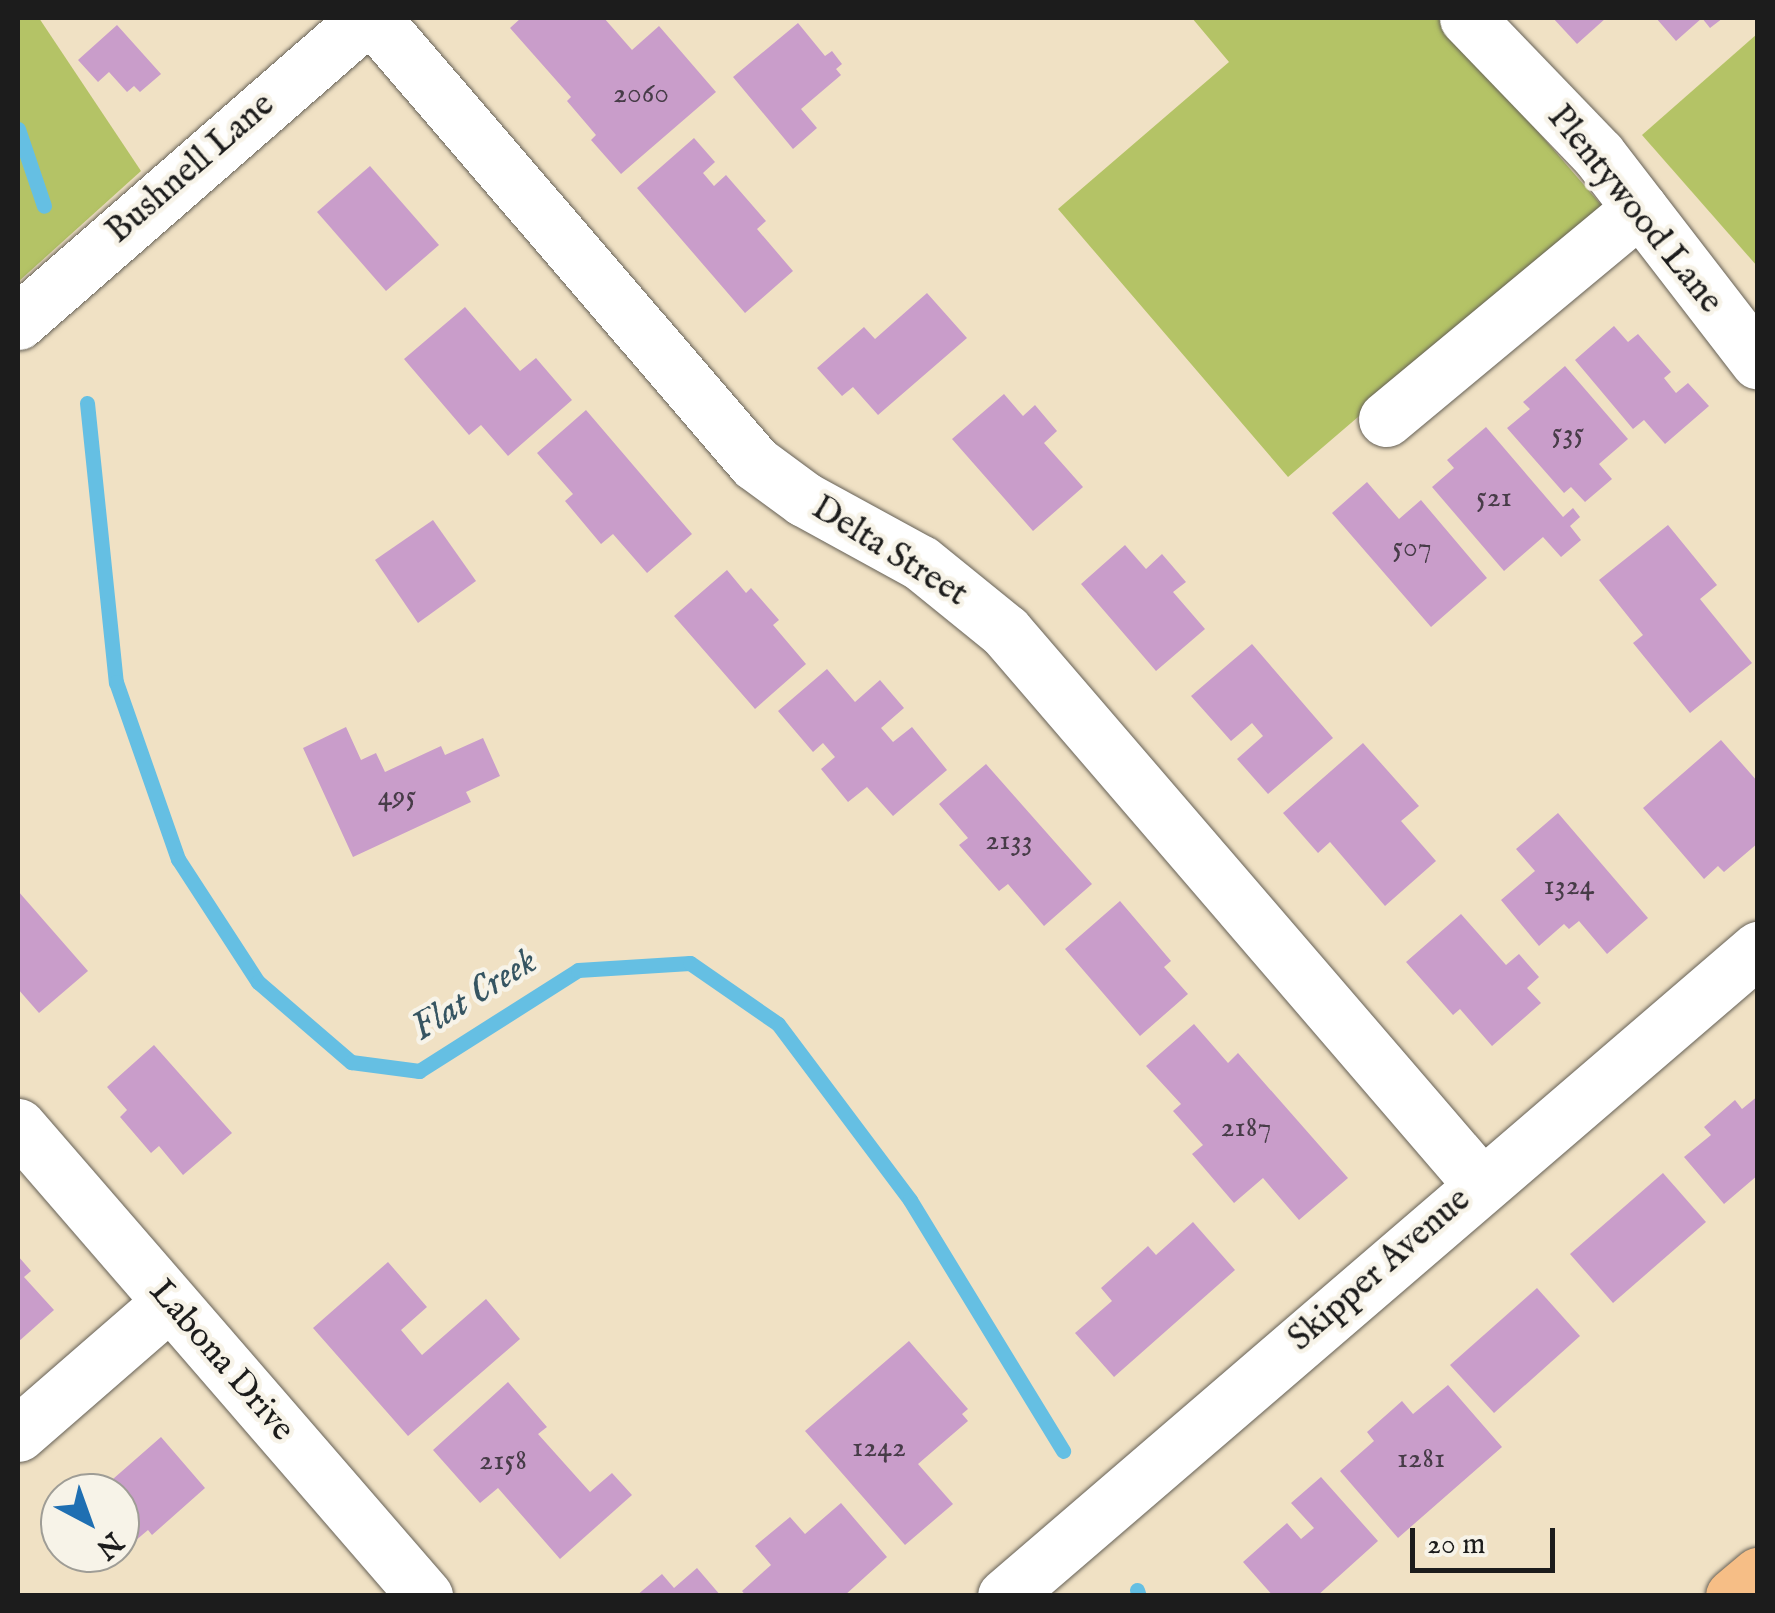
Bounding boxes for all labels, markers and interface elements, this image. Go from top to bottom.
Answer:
house number: 2060 [613,76,669,112]
street label: Bushnell Lane [99,85,283,253]
street label: Plentywood Lane [1537,98,1731,322]
house number: 535 [1552,416,1584,452]
house number: 521 [1476,480,1512,516]
street label: Delta Street [803,488,975,616]
house number: 507 [1392,530,1432,566]
house number: 495 [378,779,416,815]
house number: 2133 [985,823,1033,859]
house number: 1324 [1543,868,1595,904]
water label: Flat Creek [404,940,546,1052]
house number: 2187 [1220,1110,1272,1146]
street label: Skipper Avenue [1280,1180,1480,1360]
street label: Labona Drive [139,1272,303,1450]
house number: 1242 [852,1430,906,1466]
house number: 1281 [1397,1441,1445,1477]
house number: 2158 [479,1443,527,1479]
north arrow [40,1473,140,1573]
scale bar [1415,1508,1560,1570]
text: N [88,1523,129,1566]
text: 20 m [1427,1526,1486,1564]

